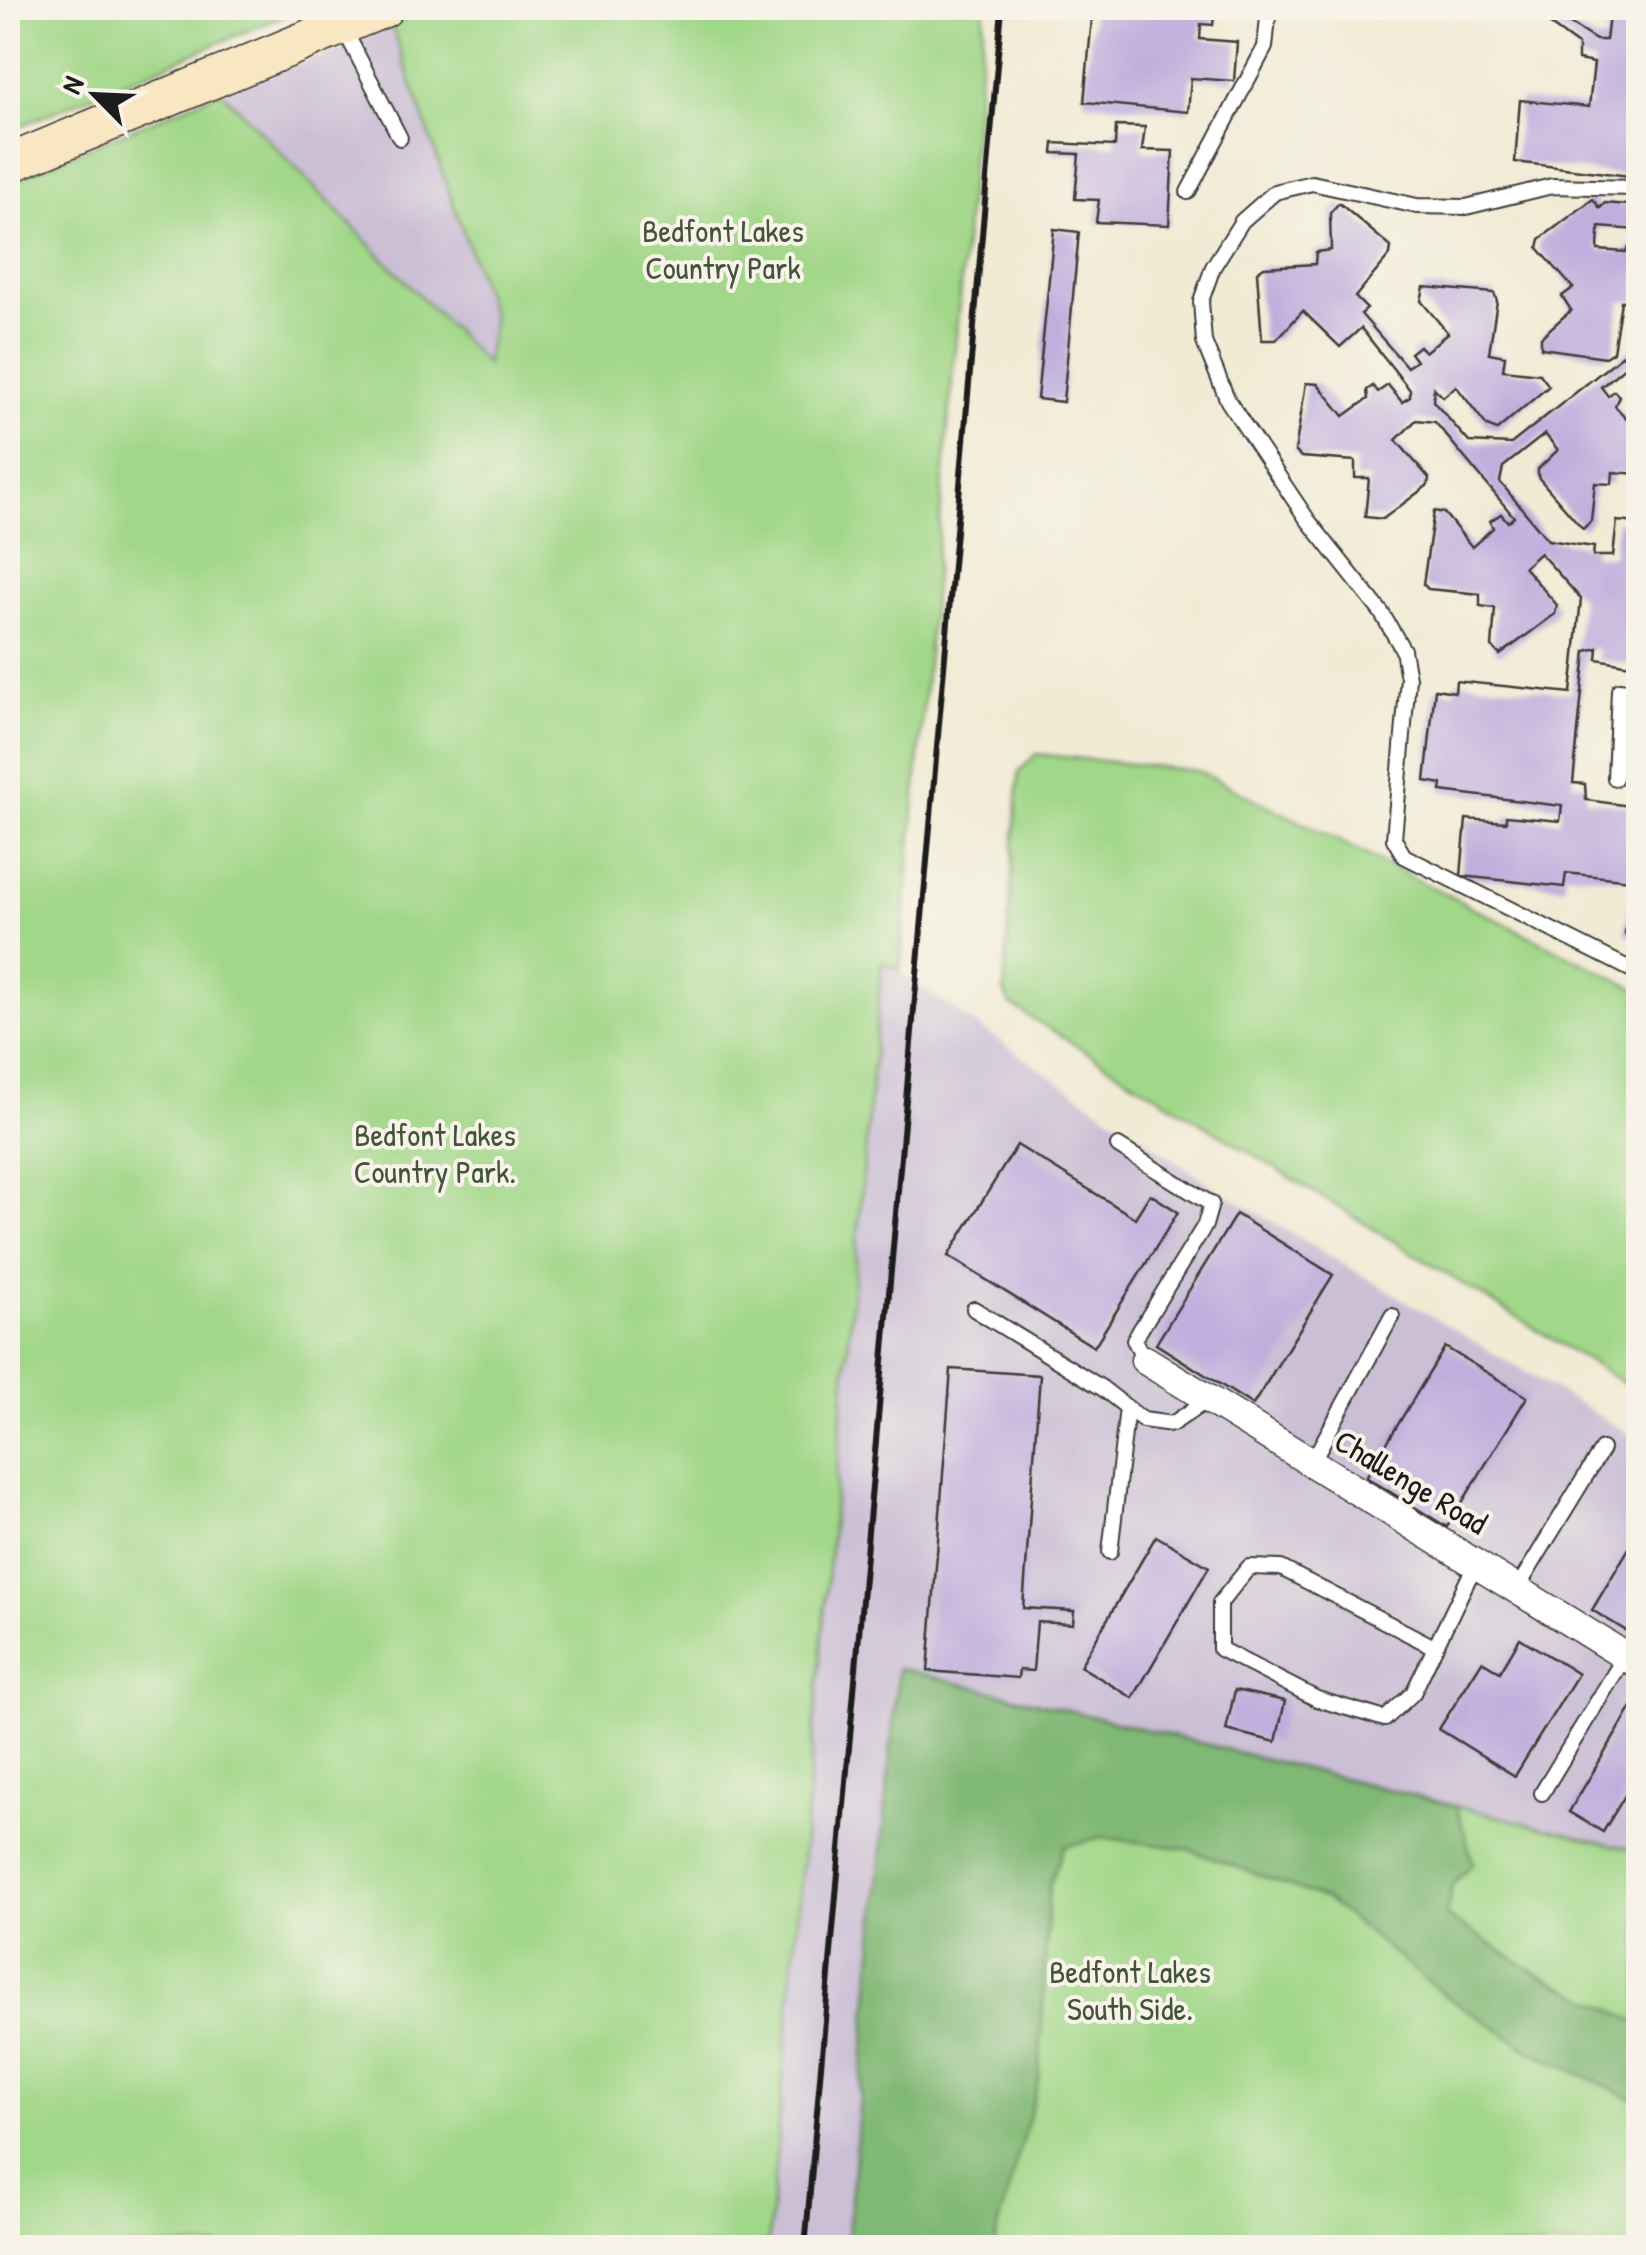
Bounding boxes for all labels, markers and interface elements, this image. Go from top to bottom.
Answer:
north arrow [45,45,145,145]
text: N [52,70,93,99]
park label: Bedfont Lakes Country Park [642,209,804,289]
park label: Bedfont Lakes Country Park. [354,1113,516,1193]
street label: Challenge Road [1327,1419,1496,1544]
park label: Bedfont Lakes South Side. [1049,1950,1211,2030]

